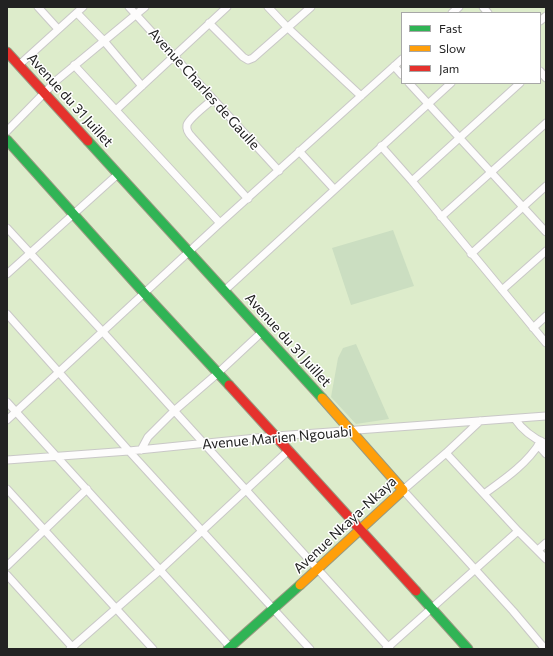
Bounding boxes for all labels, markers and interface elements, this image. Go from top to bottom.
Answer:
legend [401,12,541,84]
text: Fast [439,21,462,35]
street label: Avenue Charles de Gaulle [145,25,263,153]
text: Slow [439,41,466,55]
street label: Avenue du 31 Juillet [24,50,116,150]
text: Jam [439,61,459,75]
street label: Avenue du 31 Juillet [242,290,334,390]
street label: Avenue Marien Ngouabi [201,423,353,453]
street label: Avenue Nkaya-Nkaya [290,473,400,577]

